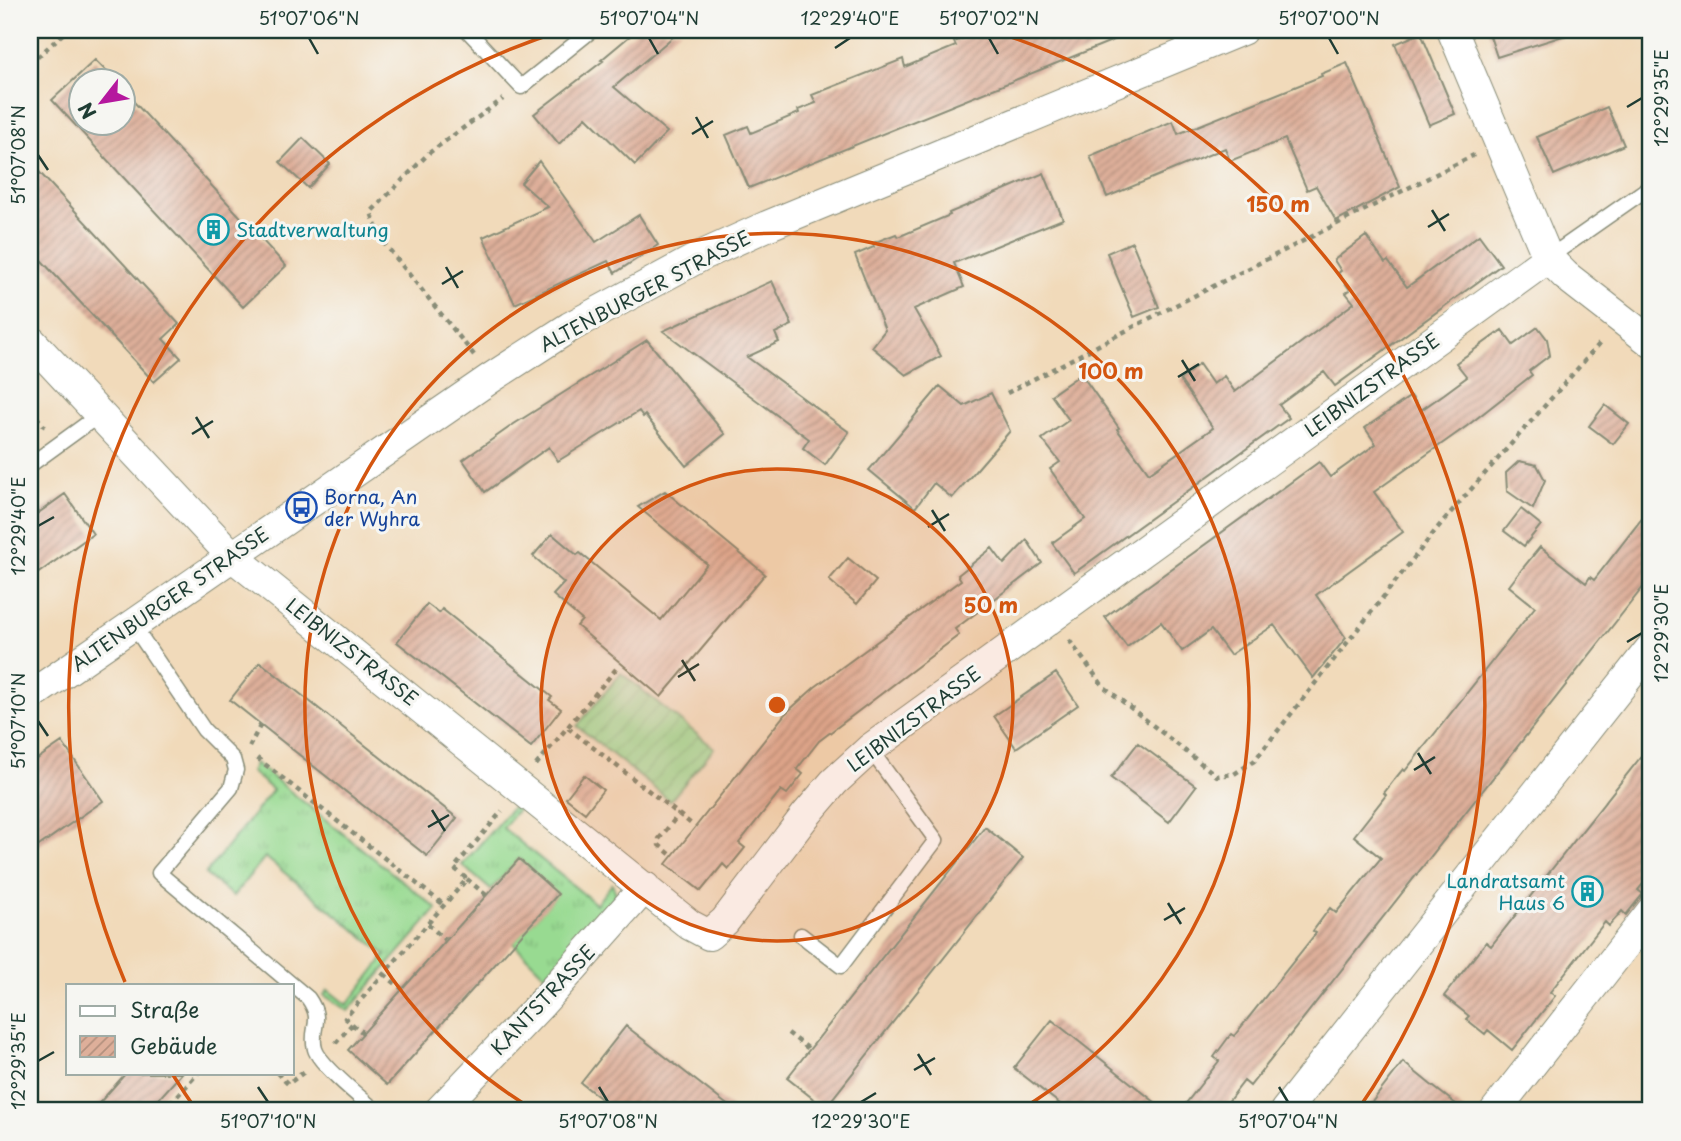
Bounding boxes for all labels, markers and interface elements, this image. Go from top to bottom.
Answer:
text: 51°07'06"N [258,4,360,31]
text: 51°07'04"N [599,4,699,31]
text: 12°29'40"E [801,4,899,31]
text: 51°07'02"N [939,4,1039,31]
text: 51°07'00"N [1278,4,1380,31]
text: 12°29'35"E [1647,49,1674,147]
north arrow [66,66,136,136]
text: N [71,98,102,125]
text: 51°07'08"N [4,105,31,205]
text: 150 m [1246,187,1310,219]
building icon: Stadtverwaltung [196,213,230,247]
place label: Stadtverwaltung [236,215,389,243]
street label: ALTENBURGER STRASSE [534,222,755,358]
street label: LEIBNIZSTRASSE [1298,325,1445,443]
text: 100 m [1078,354,1144,386]
text: 12°29'40"E [4,477,31,575]
place label: Borna, An der Wyhra [324,482,420,532]
bus stop icon: Borna, An der Wyhra [284,491,318,525]
street label: ALTENBURGER STRASSE [65,519,274,677]
text: 12°29'30"E [1647,583,1674,683]
text: 50 m [964,588,1018,620]
street label: LEIBNIZSTRASSE [280,591,425,712]
street label: LEIBNIZSTRASSE [841,659,986,778]
text: 51°07'10"N [4,672,31,770]
centre of rings [765,693,789,717]
place label: Landratsamt Haus 6 [1446,866,1565,916]
building icon: Landratsamt Haus 6 [1571,875,1605,909]
street label: KANTSTRASSE [484,938,601,1061]
legend [66,984,294,1074]
text: Straße [130,993,199,1025]
text: 12°29'35"E [4,1012,31,1110]
text: Gebäude [130,1029,217,1061]
text: 51°07'10"N [219,1107,317,1134]
text: 51°07'08"N [558,1107,658,1134]
text: 12°29'30"E [811,1107,911,1134]
text: 51°07'04"N [1238,1107,1338,1134]

